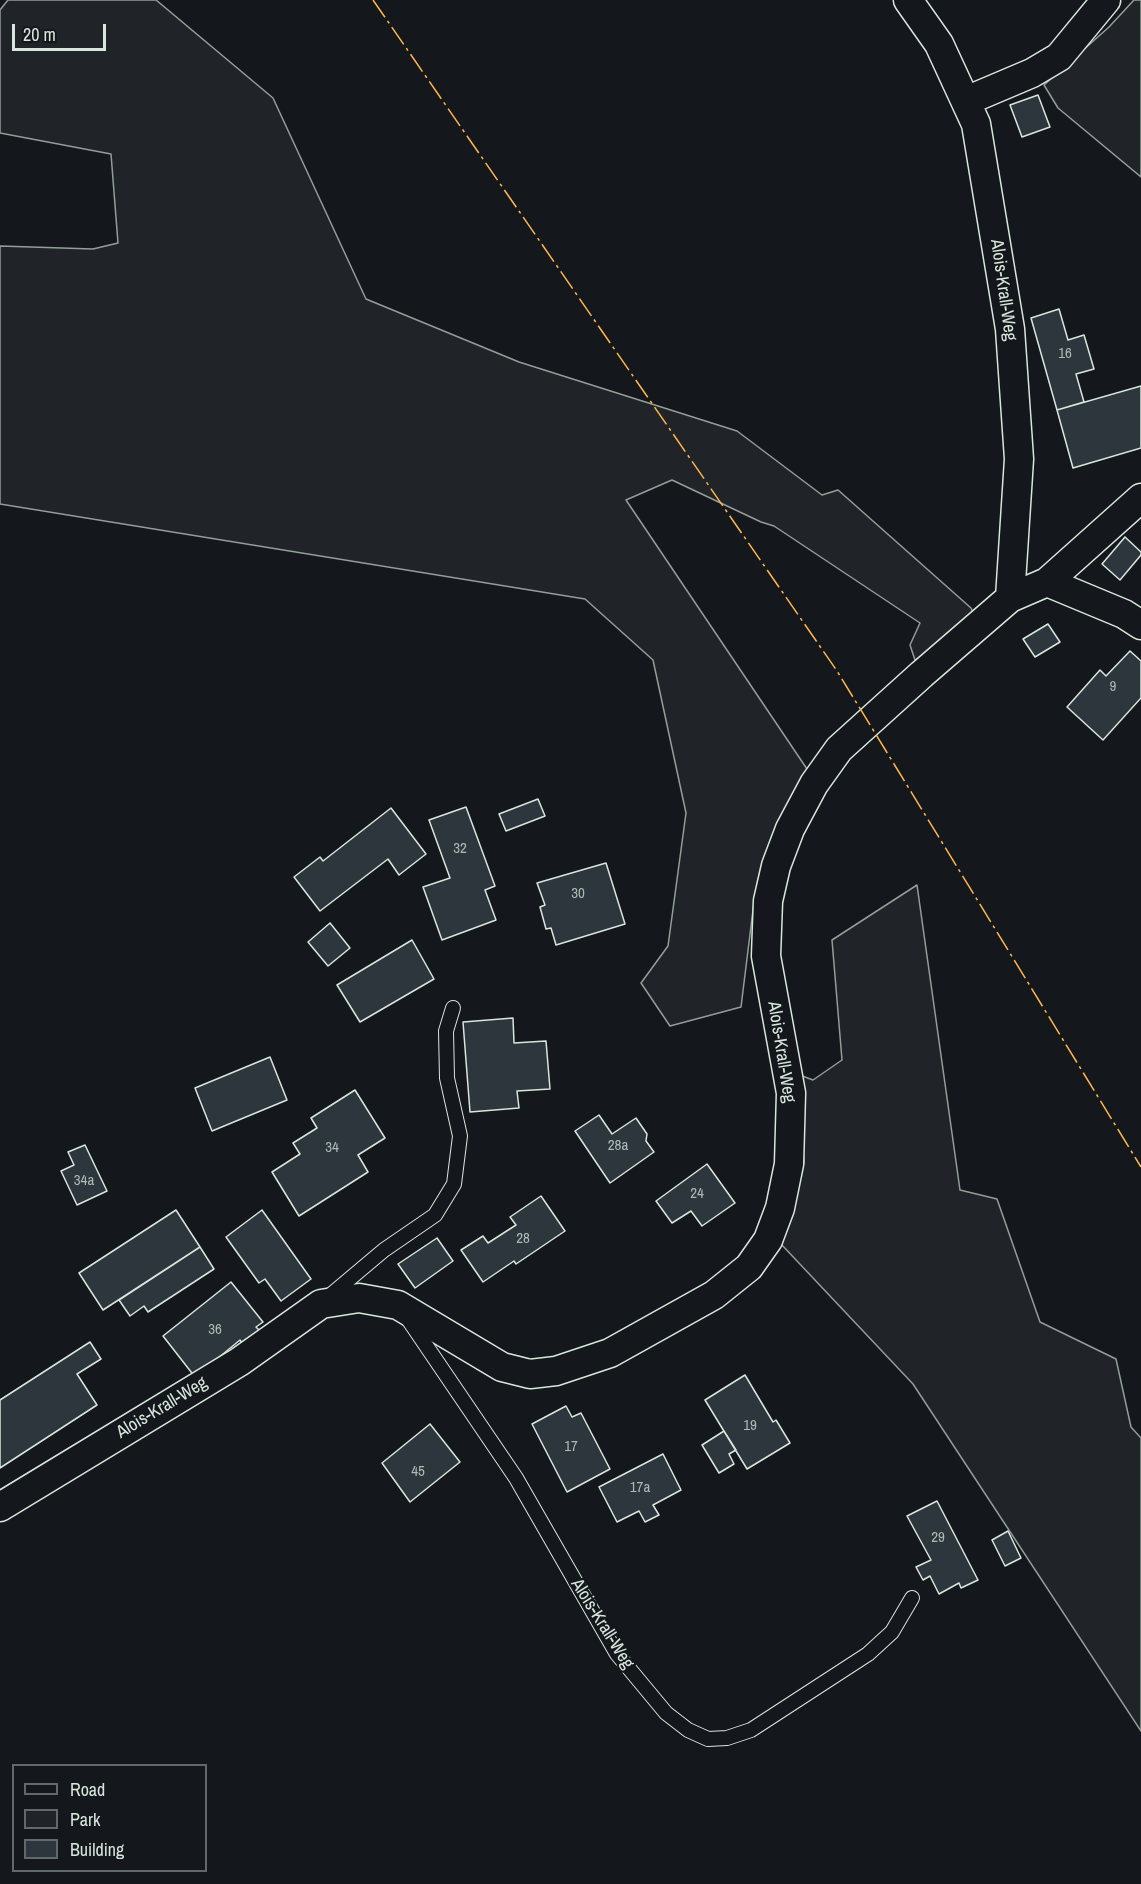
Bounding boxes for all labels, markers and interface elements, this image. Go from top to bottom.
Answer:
scale bar [15,12,110,50]
text: 20 m [23,22,56,47]
street label: Alois-Krall-Weg [985,238,1021,342]
house number: 16 [1058,345,1072,363]
house number: 9 [1110,678,1116,696]
house number: 32 [453,840,467,858]
house number: 30 [571,885,585,903]
street label: Alois-Krall-Weg [762,1000,800,1104]
house number: 28a [608,1137,628,1155]
house number: 34 [325,1139,339,1157]
house number: 34a [74,1172,94,1190]
house number: 24 [690,1185,704,1203]
house number: 28 [516,1230,530,1248]
house number: 36 [208,1321,222,1339]
street label: Alois-Krall-Weg [113,1372,211,1444]
house number: 19 [743,1417,757,1435]
house number: 17 [564,1438,578,1456]
house number: 45 [411,1463,425,1481]
house number: 17a [630,1479,650,1497]
house number: 29 [931,1529,945,1547]
street label: Alois-Krall-Weg [566,1575,638,1673]
legend [12,1764,207,1872]
text: Road [70,1777,105,1802]
text: Park [70,1807,100,1832]
text: Building [70,1837,124,1862]

